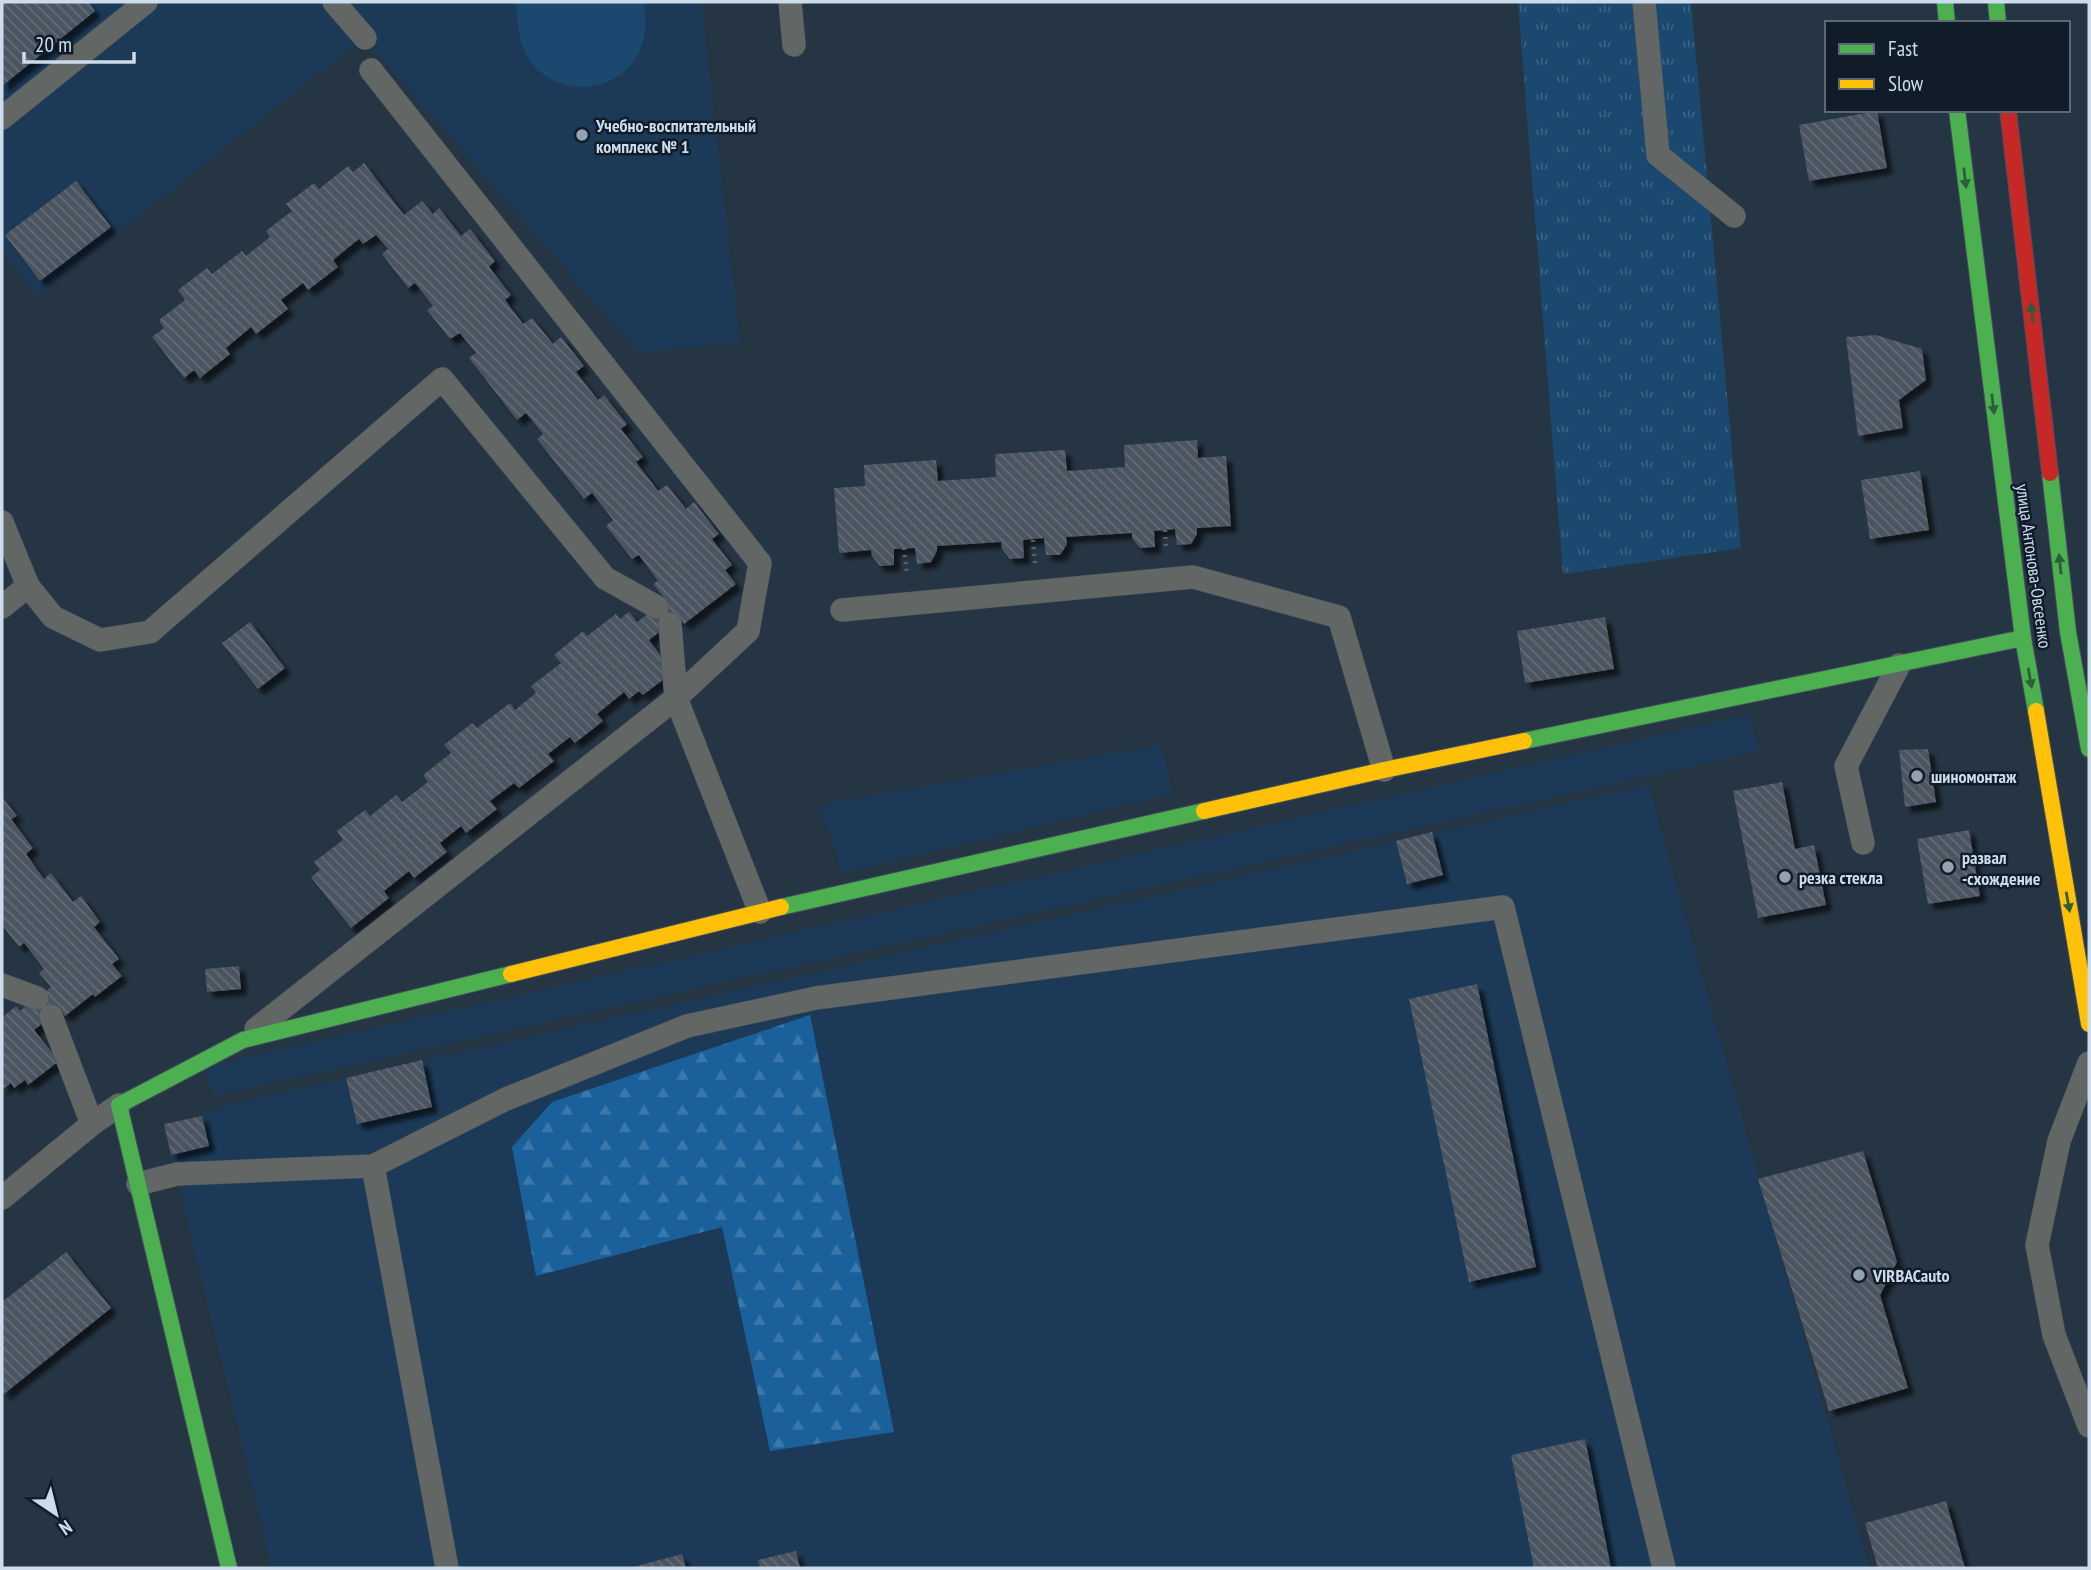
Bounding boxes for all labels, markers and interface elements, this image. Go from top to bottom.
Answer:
scale bar [24,21,135,65]
legend [1825,21,2070,112]
text: 20 m [35,31,72,58]
text: Fast [1888,35,1918,62]
text: Slow [1888,70,1924,97]
place label: Учебно-воспитательный комплекс № 1 [595,114,756,158]
marker: Учебно-воспитательный комплекс № 1 [574,127,590,143]
one-way arrow [1960,167,1971,189]
one-way arrow [2026,302,2037,324]
one-way arrow [1988,393,1999,415]
street label: улица Антонова-Овсеенко [2011,482,2057,650]
one-way arrow [2054,553,2065,575]
one-way arrow [2025,667,2036,689]
place label: шиномонтаж [1931,765,2017,788]
marker: шиномонтаж [1909,768,1925,784]
place label: развал -схождение [1962,846,2041,890]
marker: развал -схождение [1940,859,1956,875]
place label: резка стекла [1799,866,1883,889]
marker: резка стекла [1777,869,1793,885]
one-way arrow [2063,891,2074,913]
place label: VIRBACauto [1872,1264,1950,1287]
marker: VIRBACauto [1851,1267,1867,1283]
north arrow [21,1479,91,1549]
text: N [55,1515,77,1541]

